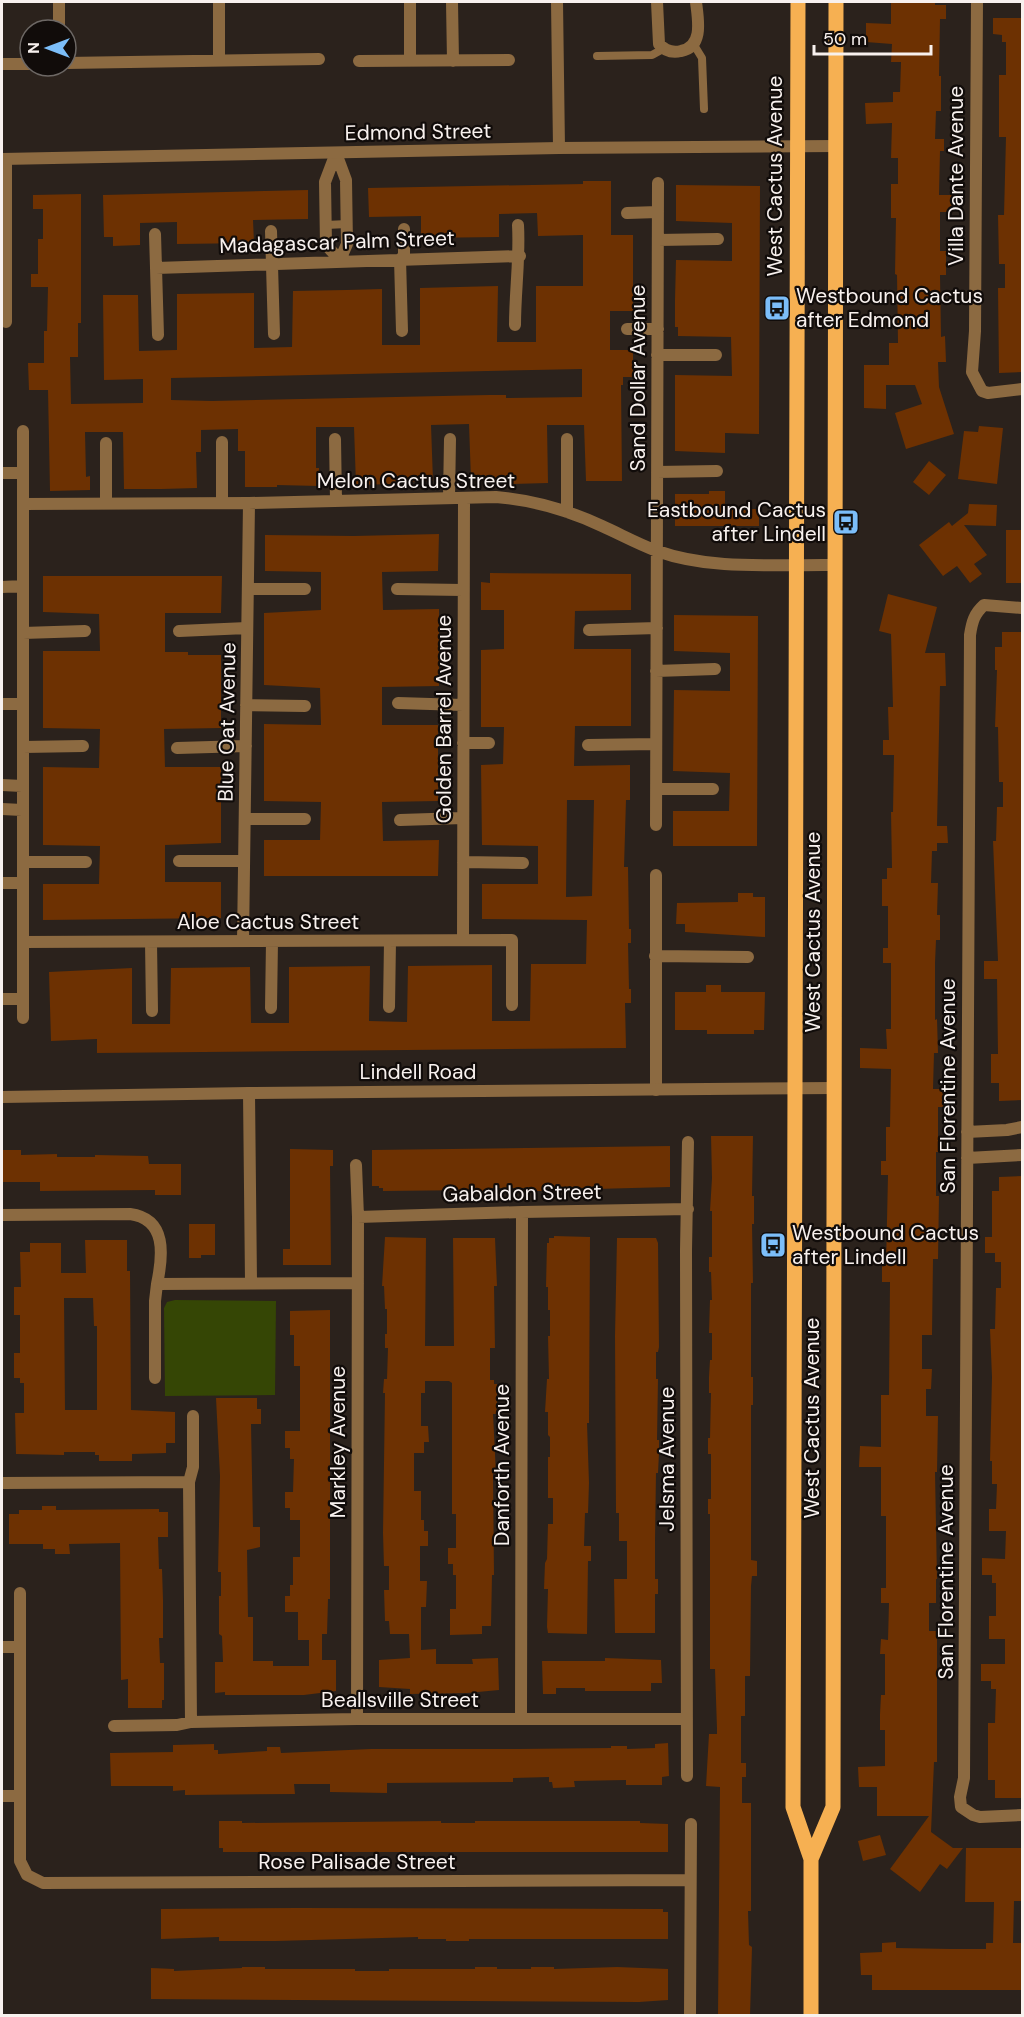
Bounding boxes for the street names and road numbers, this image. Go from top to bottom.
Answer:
street label: West Cactus Avenue [761,75,789,277]
street label: Villa Dante Avenue [942,86,970,266]
street label: Edmond Street [345,117,491,147]
street label: Madagascar Palm Street [219,224,455,260]
street label: Sand Dollar Avenue [624,285,652,471]
street label: Melon Cactus Street [317,467,515,495]
street label: Golden Barrel Avenue [430,615,458,823]
street label: Blue Oat Avenue [212,642,242,802]
street label: West Cactus Avenue [799,831,827,1033]
street label: Aloe Cactus Street [177,908,359,936]
street label: San Florentine Avenue [934,978,962,1194]
street label: Lindell Road [359,1058,477,1086]
street label: Gabaldon Street [442,1178,602,1208]
street label: West Cactus Avenue [798,1317,826,1519]
street label: Markley Avenue [324,1366,352,1518]
street label: Danforth Avenue [488,1384,516,1546]
street label: Jelsma Avenue [653,1387,681,1531]
street label: San Florentine Avenue [932,1464,960,1680]
street label: Beallsville Street [321,1686,479,1714]
street label: Rose Palisade Street [258,1848,456,1876]

